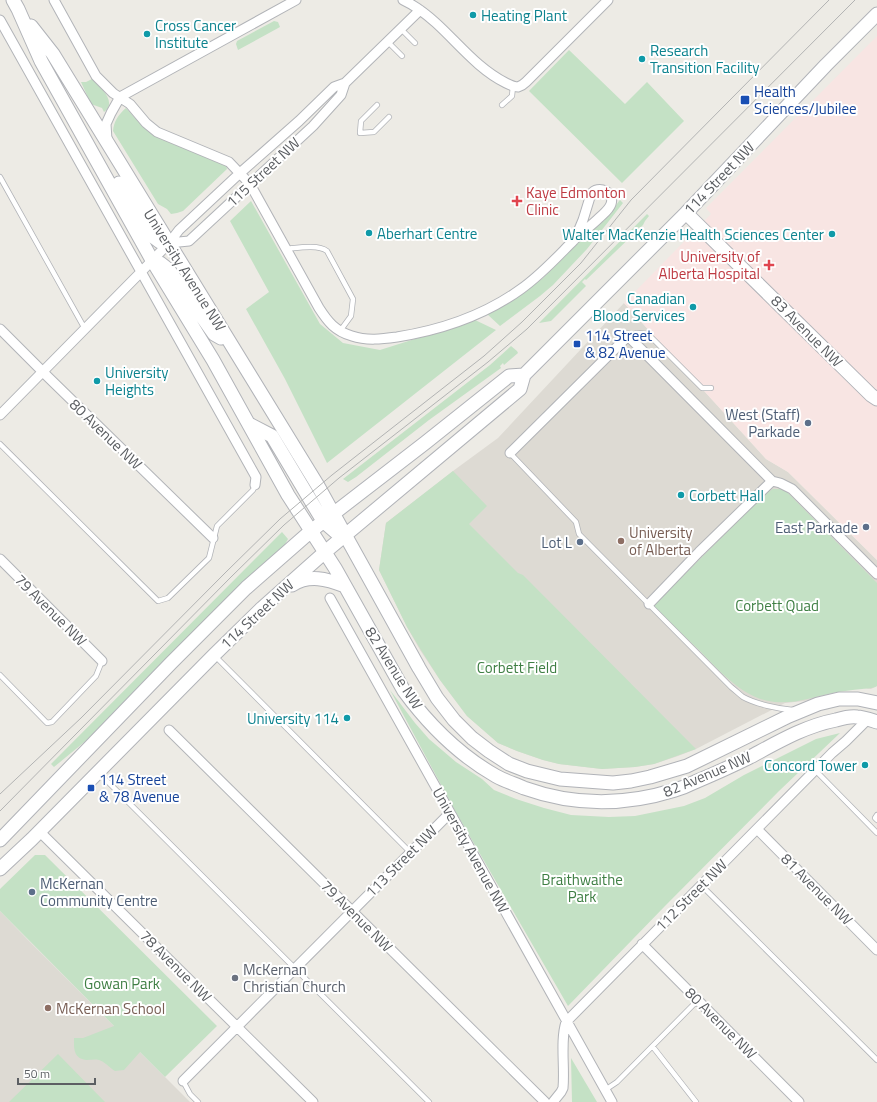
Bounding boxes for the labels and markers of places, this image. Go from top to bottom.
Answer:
place label: Heating Plant [481,4,568,27]
marker: Heating Plant [468,10,478,20]
place label: Cross Cancer Institute [155,14,236,54]
marker: Cross Cancer Institute [142,29,152,39]
place label: Research Transition Facility [650,39,759,79]
marker: Research Transition Facility [637,54,647,64]
place label: Health Sciences/Jubilee [754,80,857,120]
marker: Health Sciences/Jubilee [739,94,751,106]
place label: Kaye Edmonton Clinic [526,181,626,221]
marker: Kaye Edmonton Clinic [511,195,523,207]
place label: Aberhart Centre [377,222,477,245]
place label: Walter MacKenzie Health Sciences Center [562,223,824,246]
marker: Aberhart Centre [364,228,374,238]
marker: Walter MacKenzie Health Sciences Center [827,229,837,239]
place label: University of Alberta Hospital [658,245,760,285]
marker: University of Alberta Hospital [763,259,775,271]
place label: Canadian Blood Services [593,287,685,327]
marker: Canadian Blood Services [688,302,698,312]
place label: 114 Street & 82 Avenue [585,324,666,364]
marker: 114 Street & 82 Avenue [572,339,582,349]
place label: University Heights [105,361,169,401]
marker: University Heights [92,376,102,386]
place label: West (Staff) Parkade [725,403,800,443]
marker: West (Staff) Parkade [803,418,813,428]
place label: Corbett Hall [689,484,764,507]
marker: Corbett Hall [676,490,686,500]
place label: East Parkade [775,516,858,539]
place label: University of Alberta [629,521,693,561]
marker: East Parkade [861,522,871,532]
place label: Lot L [541,531,572,554]
marker: University of Alberta [616,536,626,546]
marker: Lot L [575,537,585,547]
place label: University 114 [247,707,339,730]
marker: University 114 [342,713,352,723]
place label: Concord Tower [764,754,857,777]
marker: Concord Tower [860,760,870,770]
place label: 114 Street & 78 Avenue [99,768,180,808]
marker: 114 Street & 78 Avenue [86,783,96,793]
place label: McKernan Community Centre [40,872,158,912]
marker: McKernan Community Centre [27,887,37,897]
place label: McKernan Christian Church [243,958,346,998]
marker: McKernan Christian Church [230,973,240,983]
place label: McKernan School [56,997,165,1020]
marker: McKernan School [43,1003,53,1013]

